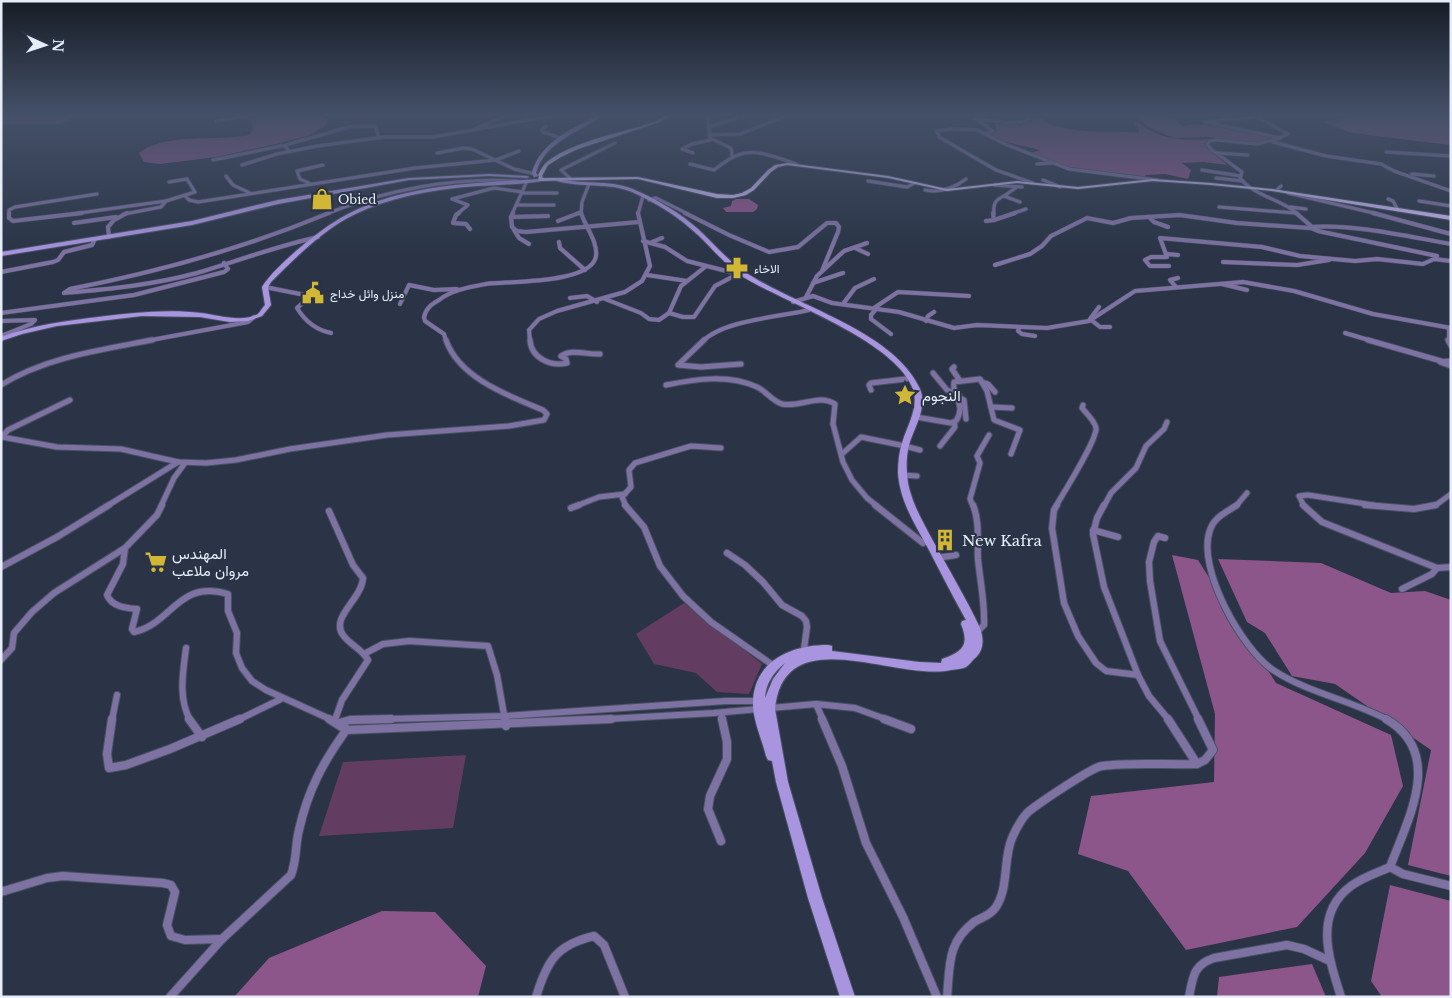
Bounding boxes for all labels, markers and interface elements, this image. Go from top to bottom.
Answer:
north arrow [20,20,70,70]
text: N [49,39,67,53]
shop icon: Obied [309,186,335,212]
place label: Obied [338,192,376,207]
pharmacy icon: الاخاء [724,255,750,281]
place label: الاخاء [754,261,780,276]
public building icon: منزل وائل خداج [300,280,326,306]
place label: منزل وائل خداج [330,286,404,303]
place icon: النجوم [892,382,918,408]
place label: النجوم [922,386,961,406]
building icon: New Kafra [932,527,958,553]
place label: New Kafra [962,531,1042,550]
place label: المهندس مروان ملاعب [172,544,249,580]
supermarket icon: المهندس مروان ملاعب [143,549,169,575]

